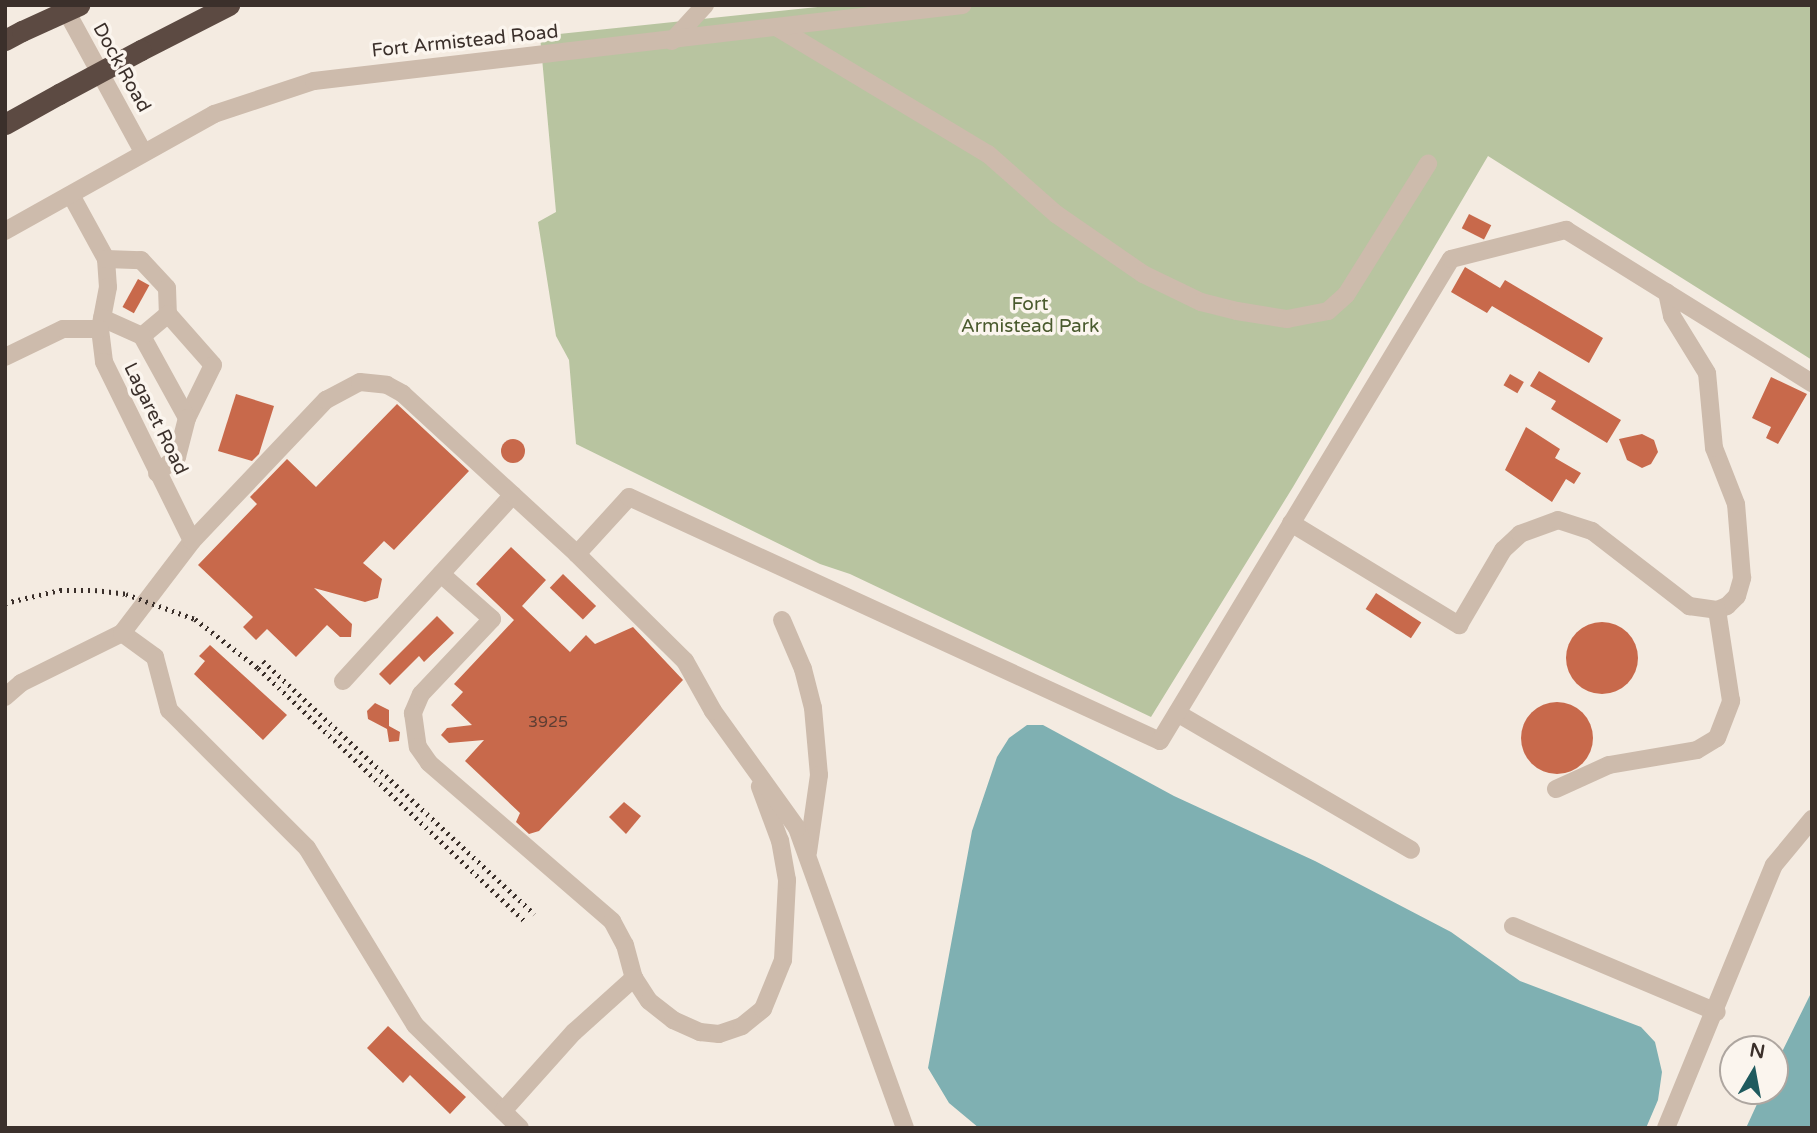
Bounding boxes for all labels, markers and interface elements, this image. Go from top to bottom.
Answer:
street label: Dock Road [87,19,155,117]
street label: Fort Armistead Road [371,21,559,63]
park label: Fort Armistead Park [961,294,1099,338]
street label: Lagaret Road [118,359,192,479]
house number: 3925 [528,712,568,732]
north arrow [1719,1035,1789,1105]
text: N [1748,1039,1767,1063]

